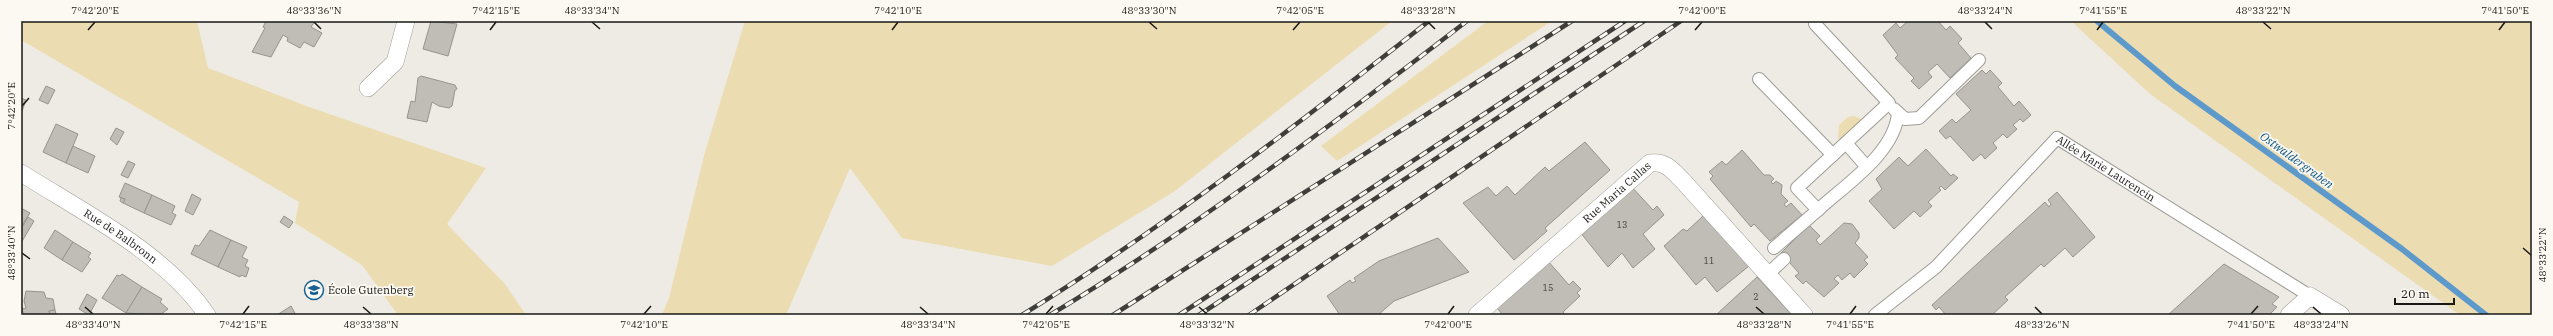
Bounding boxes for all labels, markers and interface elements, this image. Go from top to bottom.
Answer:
text: 7°42'20"E [71,4,119,17]
text: 48°33'36"N [287,4,342,17]
text: 7°42'15"E [472,4,520,17]
text: 48°33'34"N [565,4,620,17]
text: 7°42'10"E [874,4,922,17]
text: 48°33'30"N [1122,4,1177,17]
text: 7°42'05"E [1276,4,1324,17]
text: 48°33'28"N [1401,4,1456,17]
text: 7°42'00"E [1678,4,1726,17]
text: 48°33'24"N [1958,4,2013,17]
text: 7°41'55"E [2079,4,2127,17]
text: 48°33'22"N [2236,4,2291,17]
text: 7°41'50"E [2481,4,2529,17]
text: 7°42'20"E [5,82,18,130]
water label: Ostwaldergraben [2257,128,2337,192]
street label: Allée Marie Laurencin [2054,132,2158,205]
street label: Rue Maria Callas [1580,159,1654,226]
street label: Rue de Balbronn [81,206,160,266]
house number: 13 [1617,219,1627,230]
text: 48°33'40"N [5,225,18,281]
text: 48°33'22"N [2536,227,2549,283]
house number: 11 [1704,255,1714,266]
school or university icon: École Gutenberg [303,279,325,301]
scale bar [2395,280,2454,306]
house number: 15 [1543,282,1553,293]
place label: École Gutenberg [328,283,413,297]
text: 20 m [2401,286,2430,301]
house number: 2 [1753,291,1759,302]
text: 48°33'40"N [66,318,121,331]
text: 7°42'15"E [219,318,267,331]
text: 48°33'38"N [344,318,399,331]
text: 7°42'10"E [620,318,668,331]
text: 48°33'34"N [901,318,956,331]
text: 7°42'05"E [1022,318,1070,331]
text: 48°33'32"N [1180,318,1235,331]
text: 7°42'00"E [1424,318,1472,331]
text: 48°33'28"N [1737,318,1792,331]
text: 7°41'55"E [1826,318,1874,331]
text: 48°33'26"N [2015,318,2070,331]
text: 7°41'50"E [2227,318,2275,331]
text: 48°33'24"N [2294,318,2349,331]

